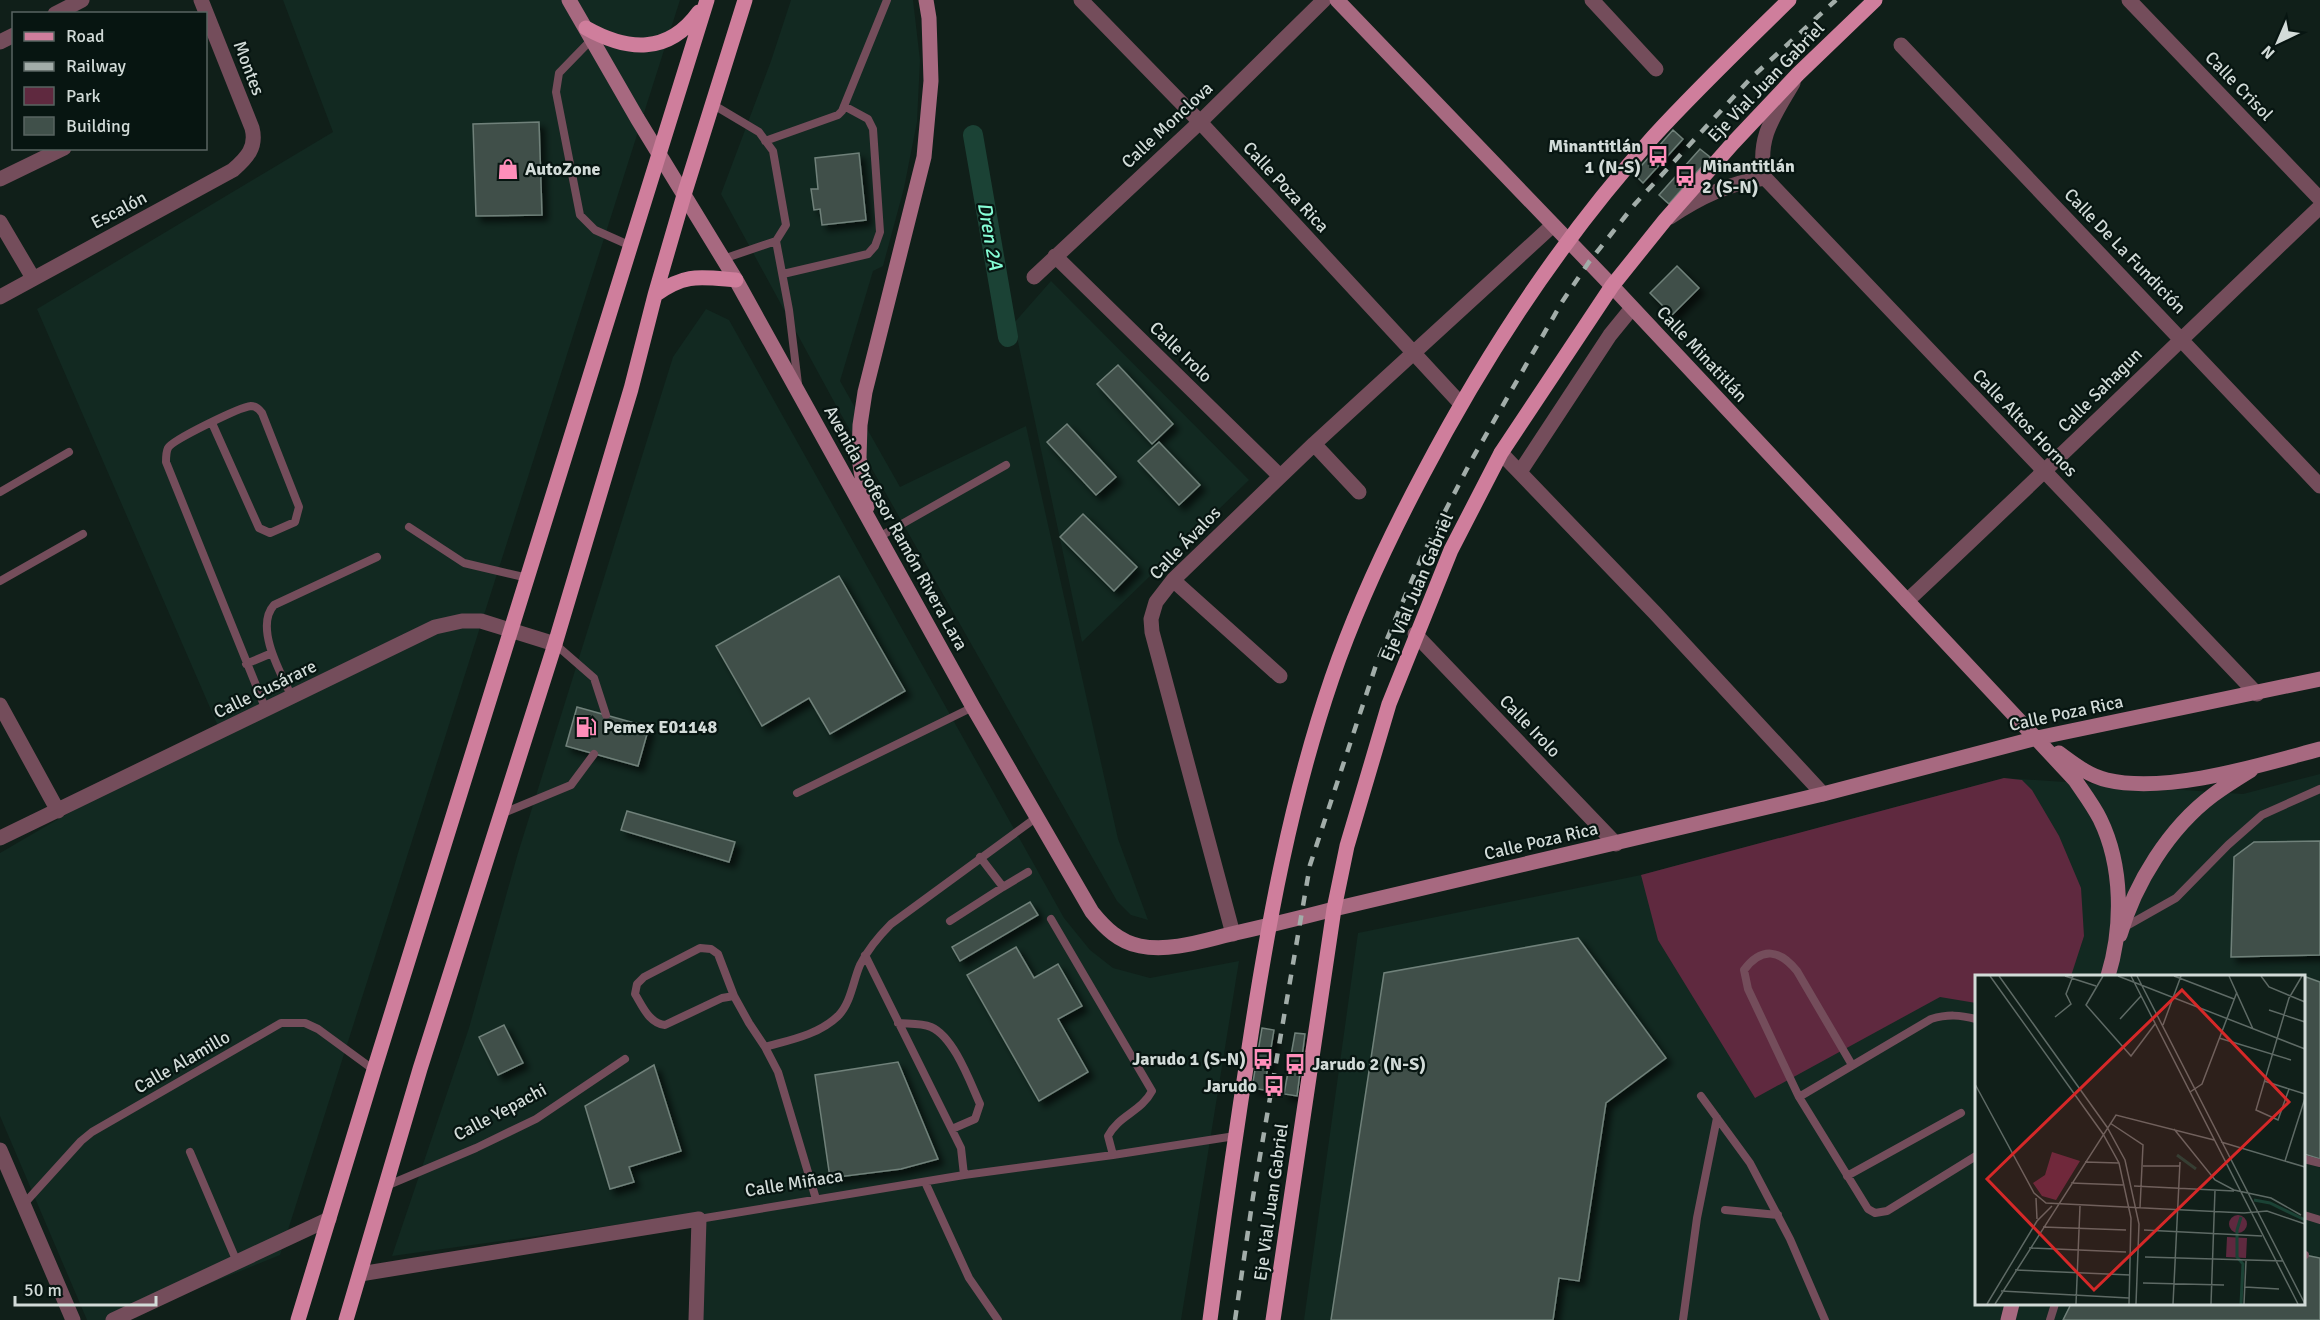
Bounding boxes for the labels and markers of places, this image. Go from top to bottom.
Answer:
place label: Minantitlán 1 (N-S) [1548,135,1641,178]
bus stop icon: Minantitlán 1 (N-S) [1646,144,1670,168]
place label: Minantitlán 2 (S-N) [1702,155,1795,198]
shop icon: AutoZone [496,157,520,181]
place label: AutoZone [525,158,601,180]
bus stop icon: Minantitlán 2 (S-N) [1673,164,1697,188]
fuel station icon: Pemex E01148 [574,715,598,739]
place label: Pemex E01148 [603,716,717,738]
bus stop icon: Jarudo 1 (S-N) [1251,1047,1275,1071]
place label: Jarudo 1 (S-N) [1132,1048,1246,1070]
bus stop icon: Jarudo 2 (N-S) [1283,1052,1307,1076]
place label: Jarudo 2 (N-S) [1312,1053,1426,1075]
bus stop icon: Jarudo [1262,1074,1286,1098]
place label: Jarudo [1204,1075,1257,1097]

